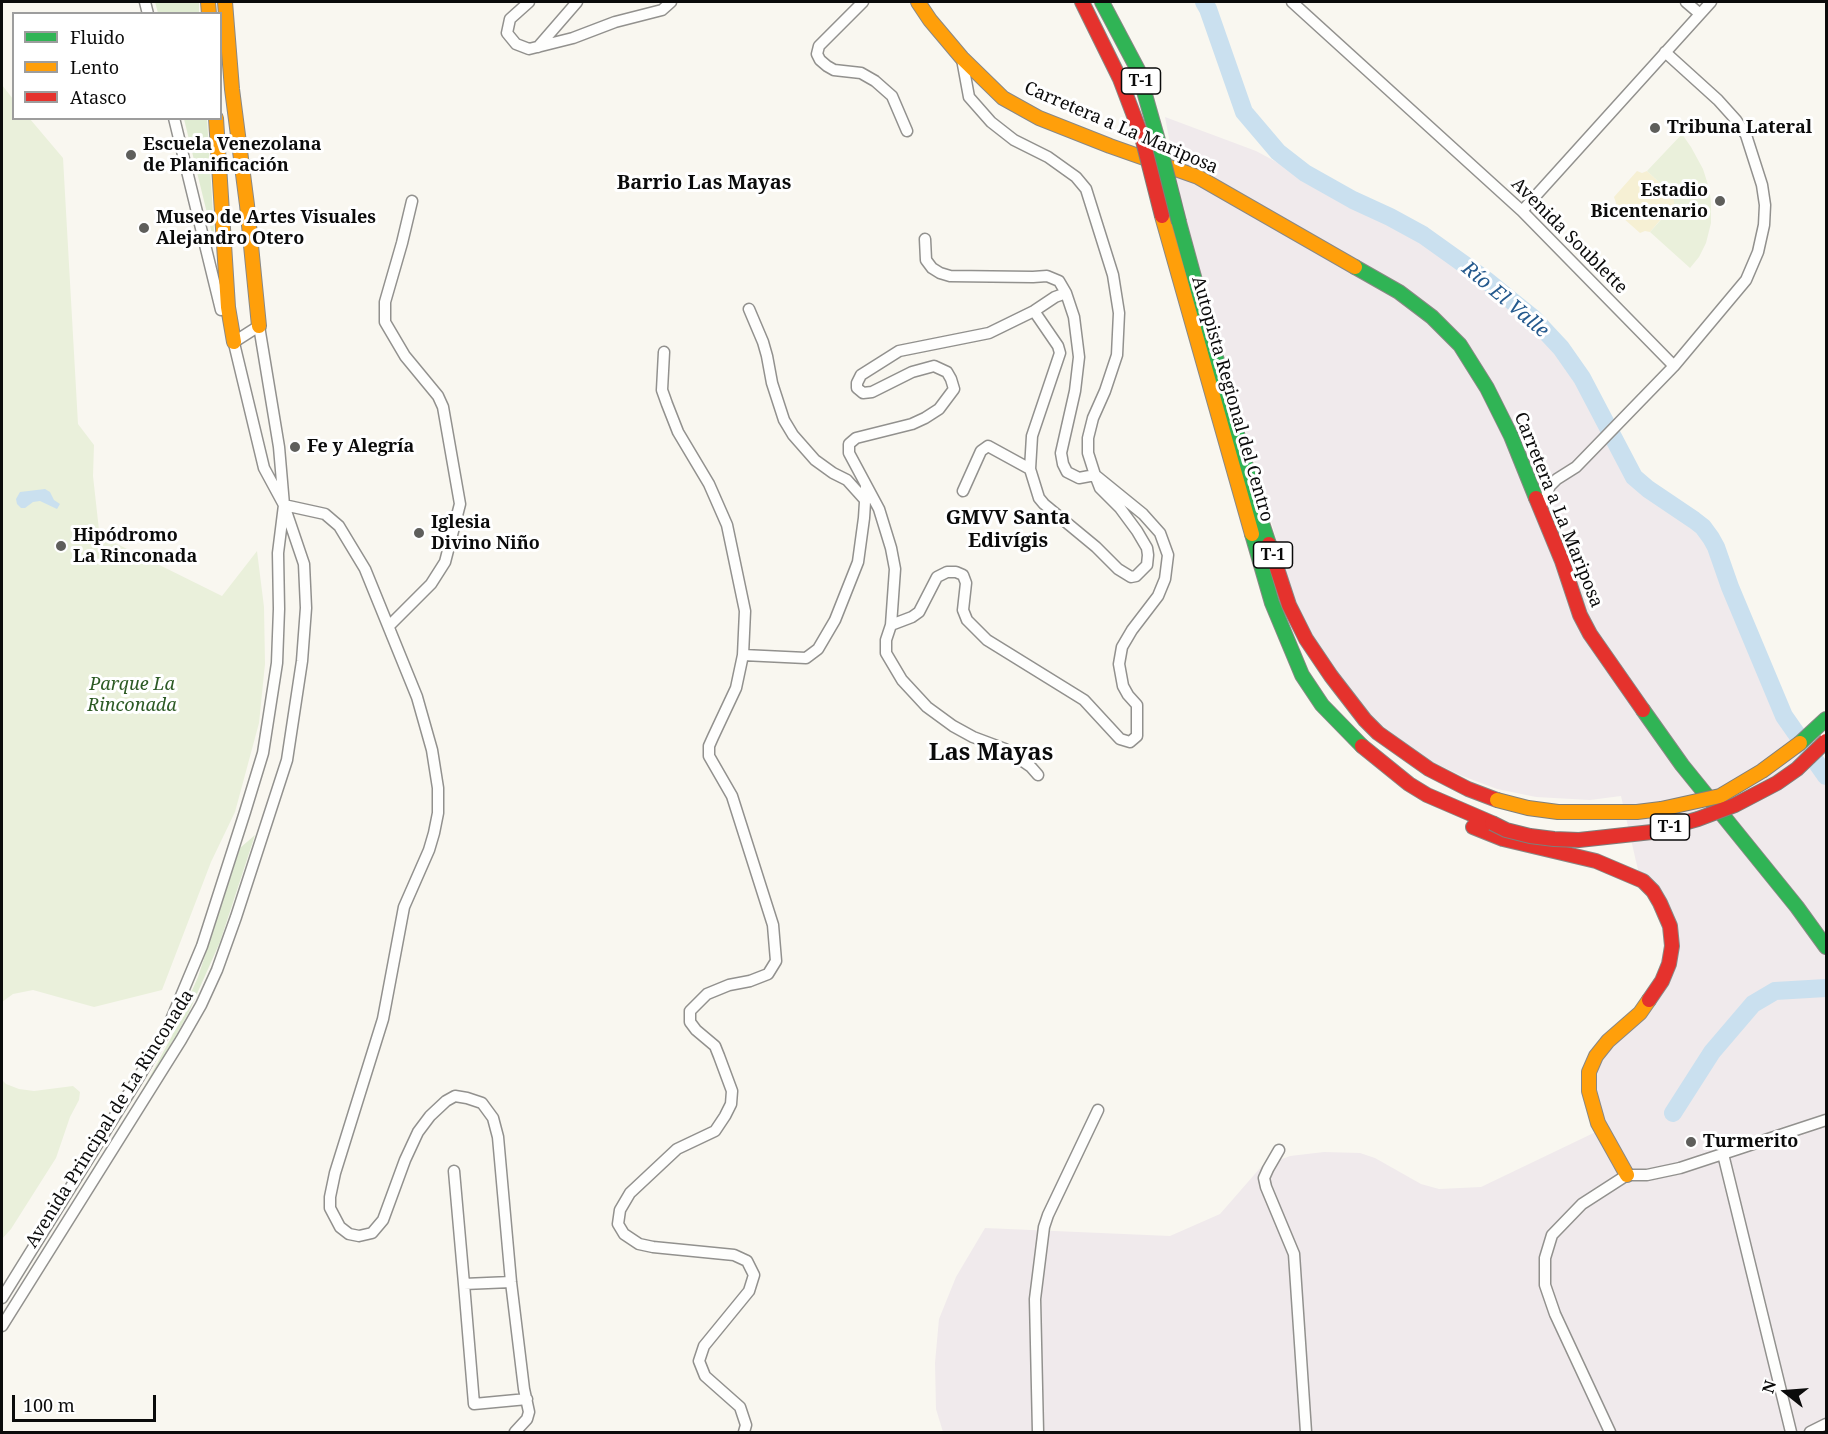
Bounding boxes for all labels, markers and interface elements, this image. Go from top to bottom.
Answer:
legend [12,12,222,120]
text: Fluido [70,25,125,49]
text: Lento [70,55,119,79]
road number: T-1 [1122,68,1160,94]
street label: Carretera a La Mariposa [1021,77,1221,179]
text: Atasco [70,85,127,109]
place label: Tribuna Lateral [1667,117,1812,139]
marker: Tribuna Lateral [1648,121,1662,135]
place label: Escuela Venezolana de Planificación [143,134,322,176]
marker: Escuela Venezolana de Planificación [124,148,138,162]
district label: Barrio Las Mayas [617,171,791,195]
street label: Avenida Soublette [1507,174,1631,298]
place label: Estadio Bicentenario [1591,180,1708,222]
marker: Estadio Bicentenario [1713,194,1727,208]
place label: Museo de Artes Visuales Alejandro Otero [156,207,376,250]
marker: Museo de Artes Visuales Alejandro Otero [137,221,151,235]
water label: Río El Valle [1457,257,1553,343]
street label: Autopista Regional del Centro [1187,274,1277,524]
street label: Carretera a La Mariposa [1509,409,1607,611]
place label: Fe y Alegría [307,436,414,458]
marker: Fe y Alegría [288,440,302,454]
district label: GMVV Santa Edivígis [946,506,1070,553]
place label: Iglesia Divino Niño [431,512,540,554]
place label: Hipódromo La Rinconada [73,525,197,568]
marker: Iglesia Divino Niño [412,526,426,540]
marker: Hipódromo La Rinconada [54,539,68,553]
road number: T-1 [1254,542,1292,568]
park label: Parque La Rinconada [87,674,177,716]
district label: Las Mayas [929,739,1053,767]
road number: T-1 [1650,814,1690,840]
street label: Avenida Principal de La Rinconada [21,986,199,1252]
place label: Turmerito [1703,1131,1798,1153]
marker: Turmerito [1684,1135,1698,1149]
north arrow [1756,1362,1816,1422]
text: N [1756,1377,1781,1396]
scale bar [15,1383,159,1421]
text: 100 m [23,1393,75,1417]

